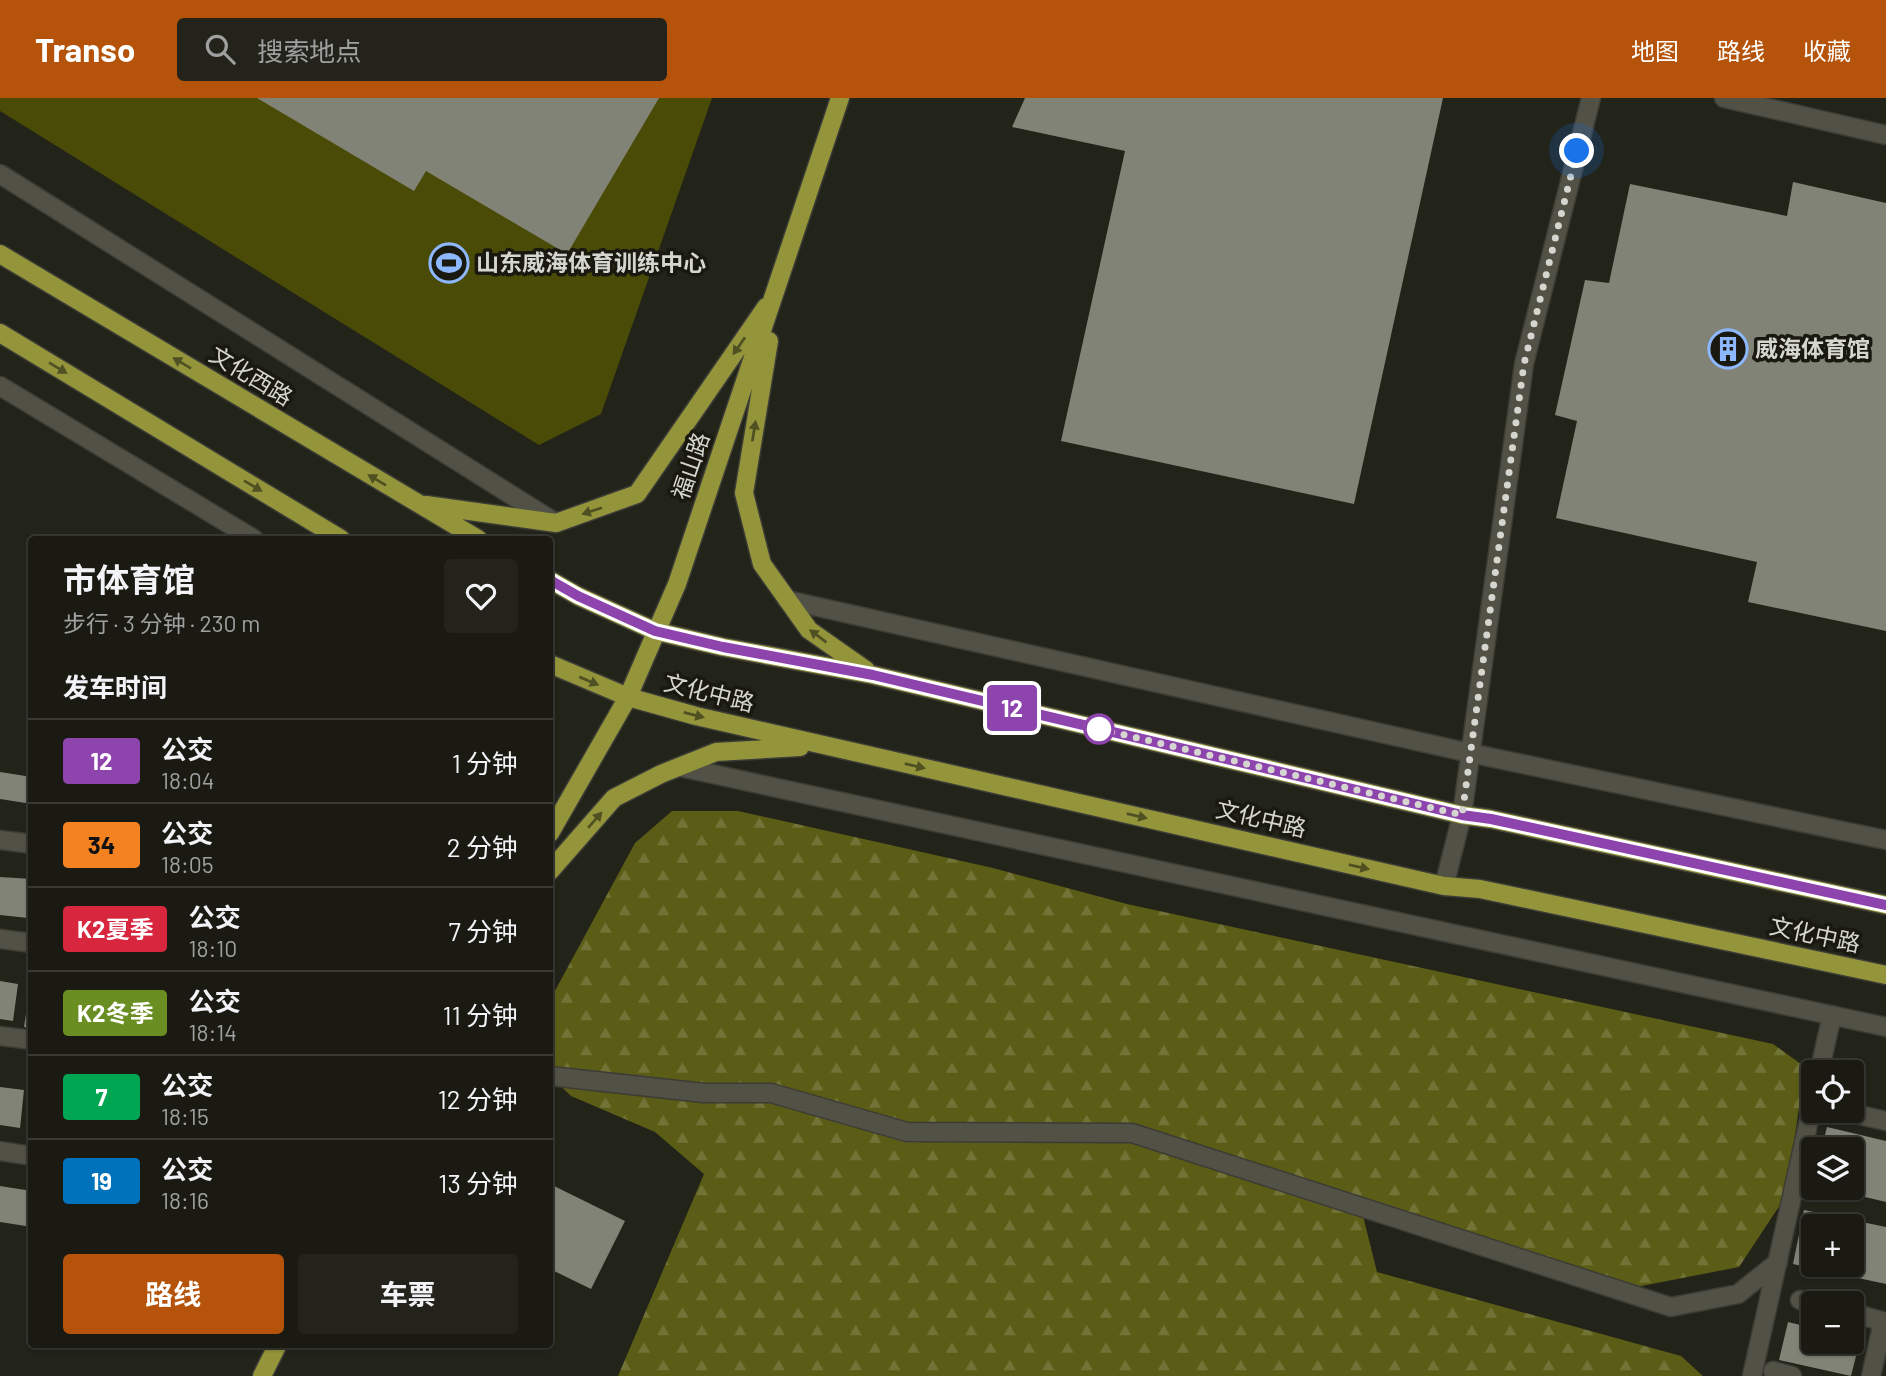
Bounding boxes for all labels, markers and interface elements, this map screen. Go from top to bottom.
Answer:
search box [177,18,667,81]
text: Transo [35,29,135,69]
icon: search [201,30,239,68]
text: 搜索地点 [257,35,361,66]
text: 地图 [1631,36,1679,65]
text: 路线 [1717,36,1765,65]
text: 收藏 [1803,36,1851,65]
your location [1559,133,1594,168]
sports icon: 山东威海体育训练中心 [428,242,470,284]
place label: 山东威海体育训练中心 [476,248,706,276]
building icon: 威海体育馆 [1707,328,1749,370]
place label: 威海体育馆 [1755,334,1870,362]
one-way arrow [732,337,746,355]
street label: 文化西路 [205,339,298,411]
one-way arrow [172,357,191,369]
one-way arrow [49,362,68,374]
one-way arrow [749,420,760,442]
street label: 福山路 [666,428,715,503]
one-way arrow [367,474,386,486]
one-way arrow [244,479,263,492]
one-way arrow [582,506,603,517]
text: 市体育馆 [63,559,195,599]
button: heart [444,559,518,633]
text: 步行 · 3 分钟 · 230 m [63,609,260,637]
one-way arrow [809,628,827,643]
street label: 文化中路 [661,667,757,717]
text: 发车时间 [63,671,167,702]
one-way arrow [578,676,599,687]
line badge: 12 [981,685,1044,731]
text: 12 [1001,693,1023,722]
one-way arrow [683,710,705,721]
unlabelled marker [1084,714,1114,744]
text: 公交 [161,733,213,764]
text: 12 [91,746,112,775]
text: 1 分钟 [452,747,518,778]
one-way arrow [904,761,926,772]
text: 18:04 [161,766,215,794]
street label: 文化中路 [1213,794,1309,842]
one-way arrow [587,811,603,829]
one-way arrow [1126,811,1148,822]
text: 公交 [161,817,213,848]
text: 34 [88,830,115,859]
text: 2 分钟 [447,831,518,862]
text: 18:05 [161,850,214,878]
one-way arrow [1348,861,1370,872]
text: 公交 [188,901,240,932]
street label: 文化中路 [1767,911,1863,957]
text: K2夏季 [77,914,153,943]
text: 7 分钟 [449,915,518,946]
text: 18:10 [188,934,237,962]
text: 公交 [188,985,240,1016]
text: K2冬季 [77,998,153,1027]
text: 11 分钟 [443,999,518,1030]
text: 18:14 [188,1018,237,1046]
map controls [1801,1060,1864,1354]
button: locate [1801,1060,1864,1123]
text: 公交 [161,1069,213,1100]
text: 7 [96,1082,107,1111]
text: 12 分钟 [438,1083,518,1114]
text: 18:15 [161,1102,209,1130]
button: layers [1801,1137,1864,1200]
text: 公交 [161,1153,213,1184]
text: 19 [91,1166,112,1195]
text: 13 分钟 [438,1167,518,1198]
text: 18:16 [161,1186,209,1214]
button: + [1801,1214,1864,1277]
button: 路线 [63,1254,284,1334]
button: 车票 [298,1254,518,1334]
button: − [1801,1291,1864,1354]

